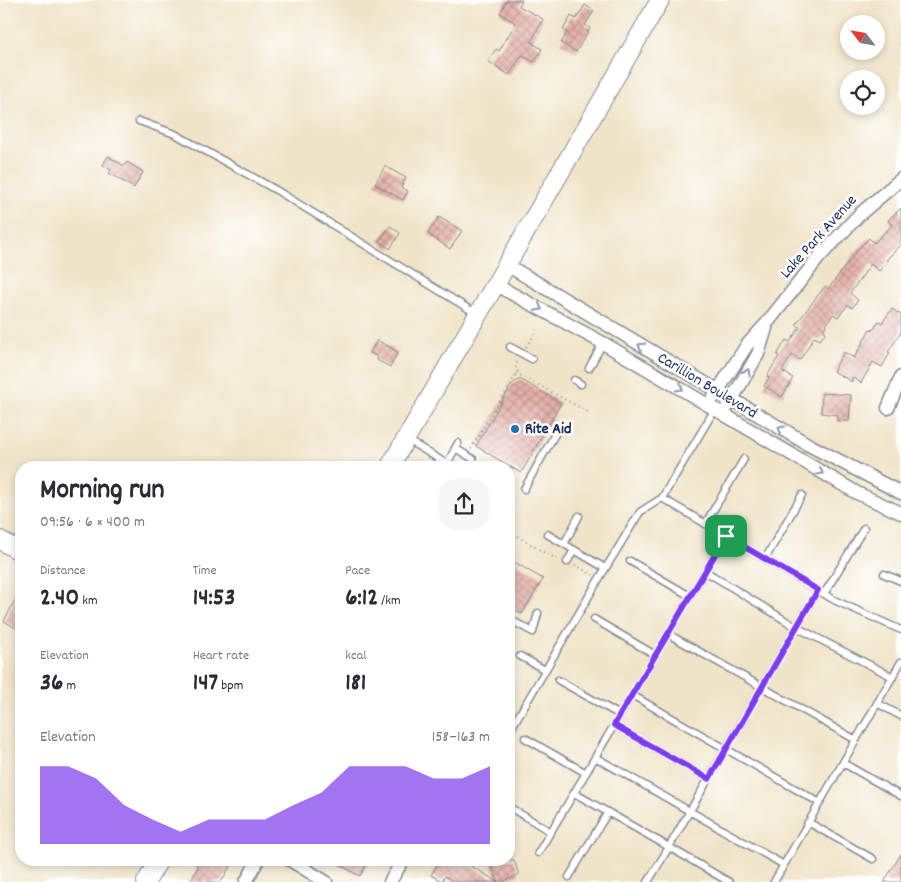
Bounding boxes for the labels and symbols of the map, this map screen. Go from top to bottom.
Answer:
north arrow [840,15,885,60]
street label: Lake Park Avenue [775,190,863,284]
one-way arrow [534,302,543,312]
one-way arrow [638,342,647,352]
street label: Carillion Boulevard [653,347,761,425]
one-way arrow [741,368,751,377]
one-way arrow [675,382,684,392]
place label: Rite Aid [525,418,572,441]
marker: Rite Aid [509,423,521,435]
one-way arrow [777,425,786,435]
one-way arrow [814,465,823,475]
pin [705,515,747,557]

